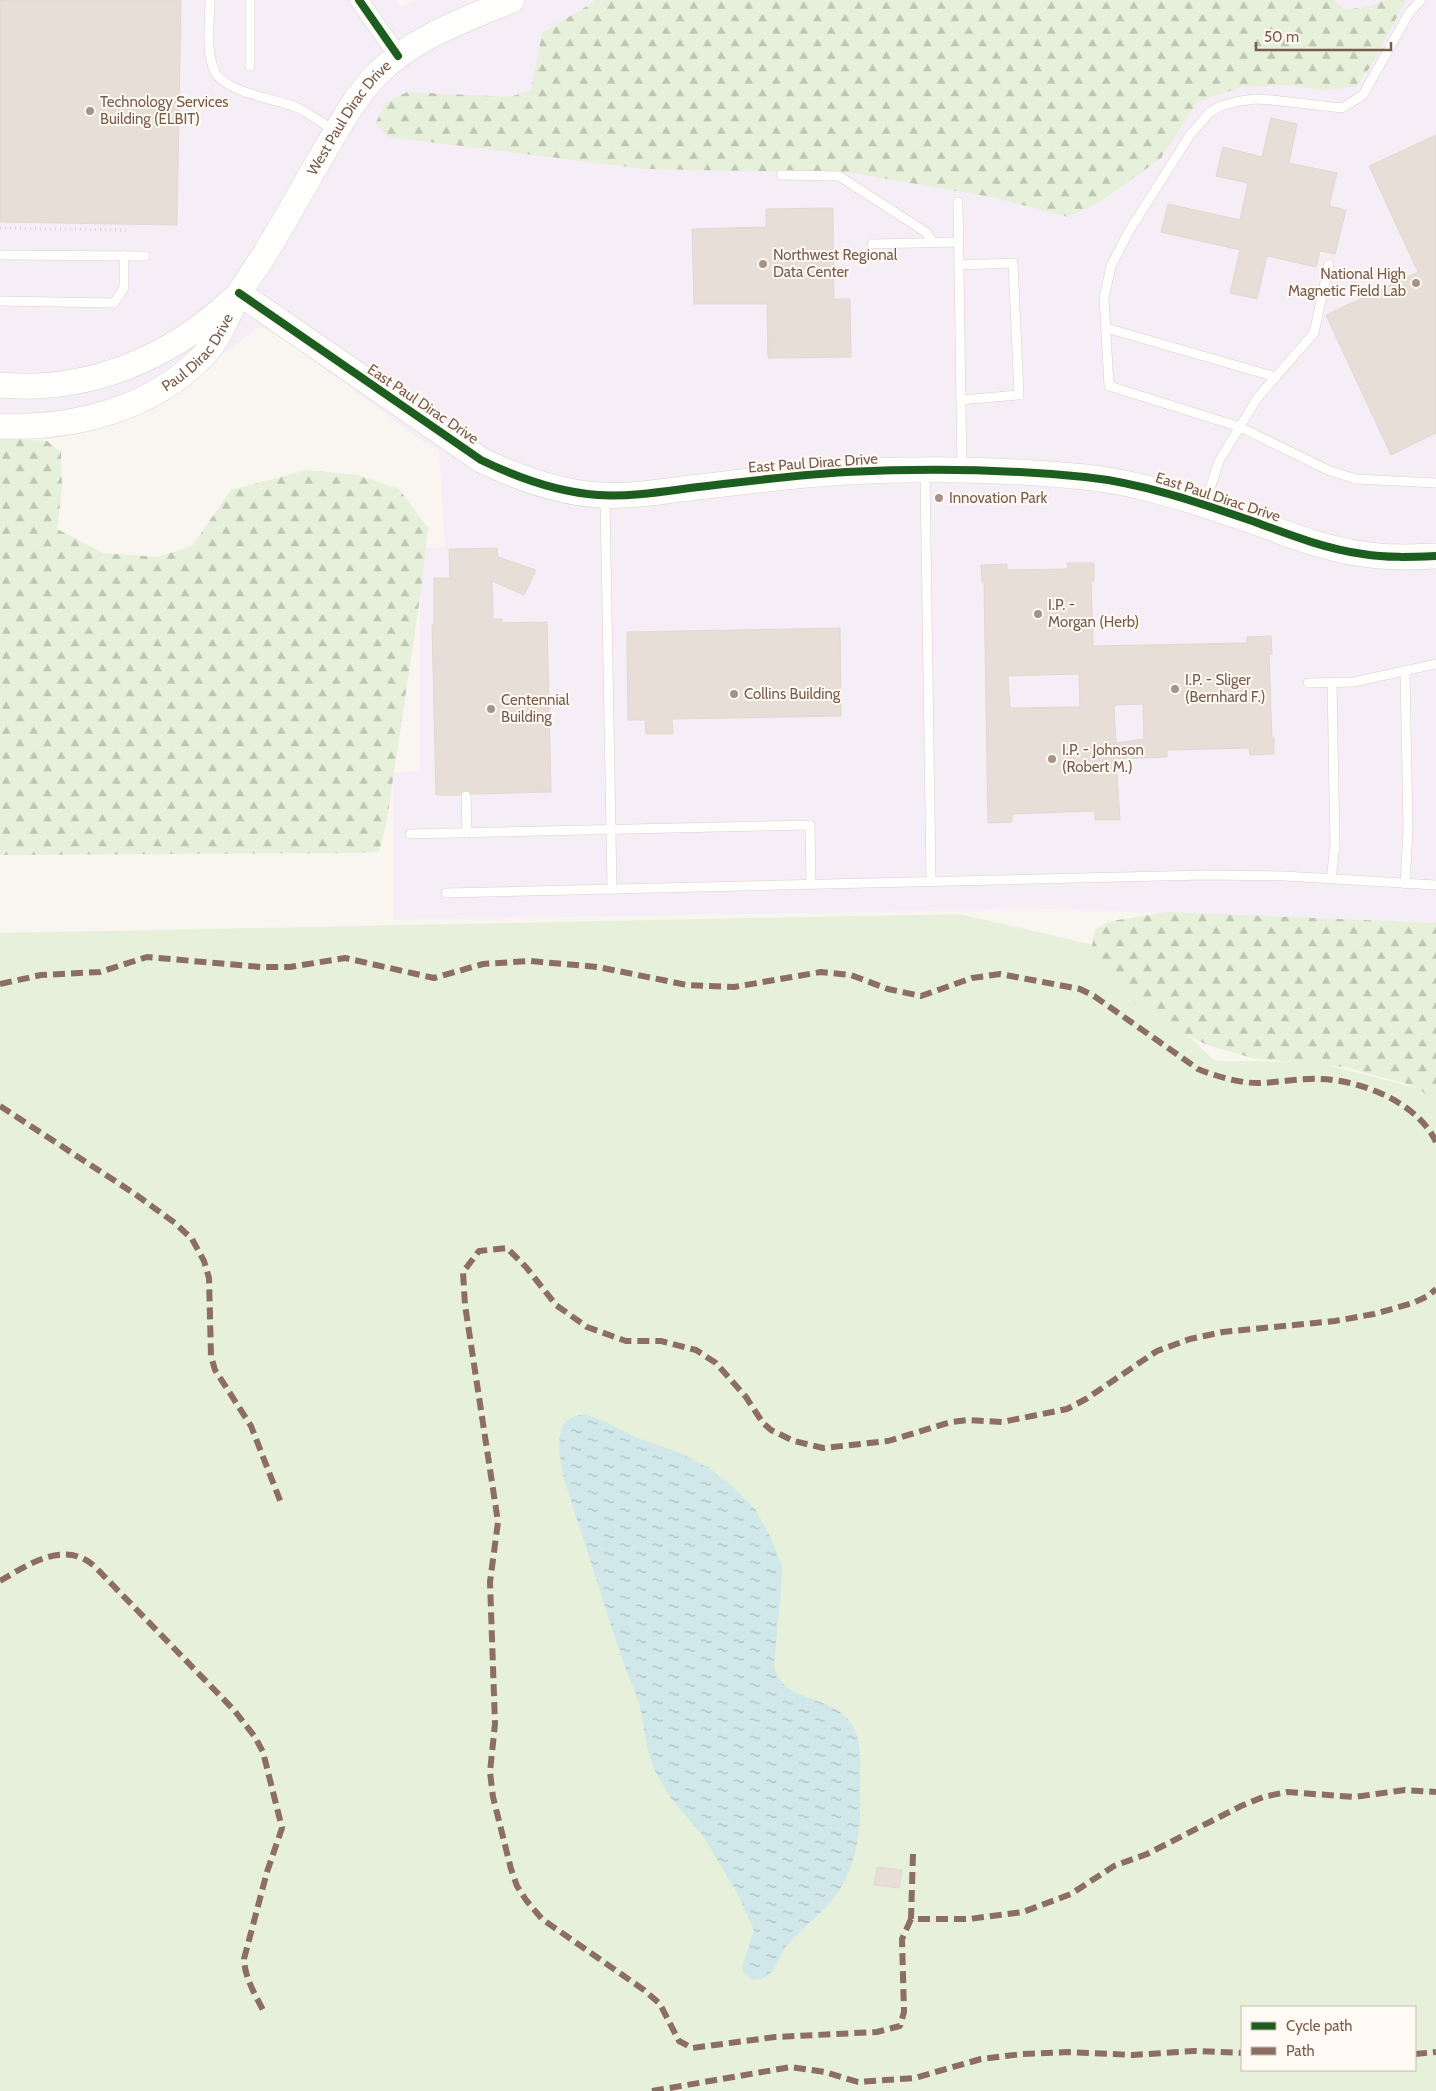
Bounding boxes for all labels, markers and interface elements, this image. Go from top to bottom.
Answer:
scale bar [1256,20,1391,52]
text: 50 m [1264,28,1299,46]
street label: West Paul Dirac Drive [303,56,395,179]
place label: Technology Services Building (ELBIT) [100,93,229,128]
marker: Technology Services Building (ELBIT) [84,105,96,117]
place label: Northwest Regional Data Center [773,246,898,281]
marker: Northwest Regional Data Center [757,258,769,270]
place label: National High Magnetic Field Lab [1288,265,1406,300]
marker: National High Magnetic Field Lab [1410,277,1422,289]
street label: Paul Dirac Drive [158,310,237,395]
street label: East Paul Dirac Drive [364,360,482,448]
street label: East Paul Dirac Drive [747,449,879,477]
street label: East Paul Dirac Drive [1153,468,1283,526]
place label: Innovation Park [949,489,1047,507]
marker: Innovation Park [933,492,945,504]
place label: I.P. - Morgan (Herb) [1048,596,1139,631]
marker: I.P. - Morgan (Herb) [1032,608,1044,620]
place label: I.P. - Sliger (Bernhard F.) [1185,671,1265,706]
marker: I.P. - Sliger (Bernhard F.) [1169,683,1181,695]
place label: Collins Building [744,685,841,703]
marker: Collins Building [728,688,740,700]
place label: Centennial Building [501,691,570,726]
marker: Centennial Building [485,703,497,715]
place label: I.P. - Johnson (Robert M.) [1062,741,1144,776]
marker: I.P. - Johnson (Robert M.) [1046,753,1058,765]
legend [1241,2006,1416,2071]
text: Cycle path [1286,2017,1352,2035]
text: Path [1286,2042,1315,2060]

